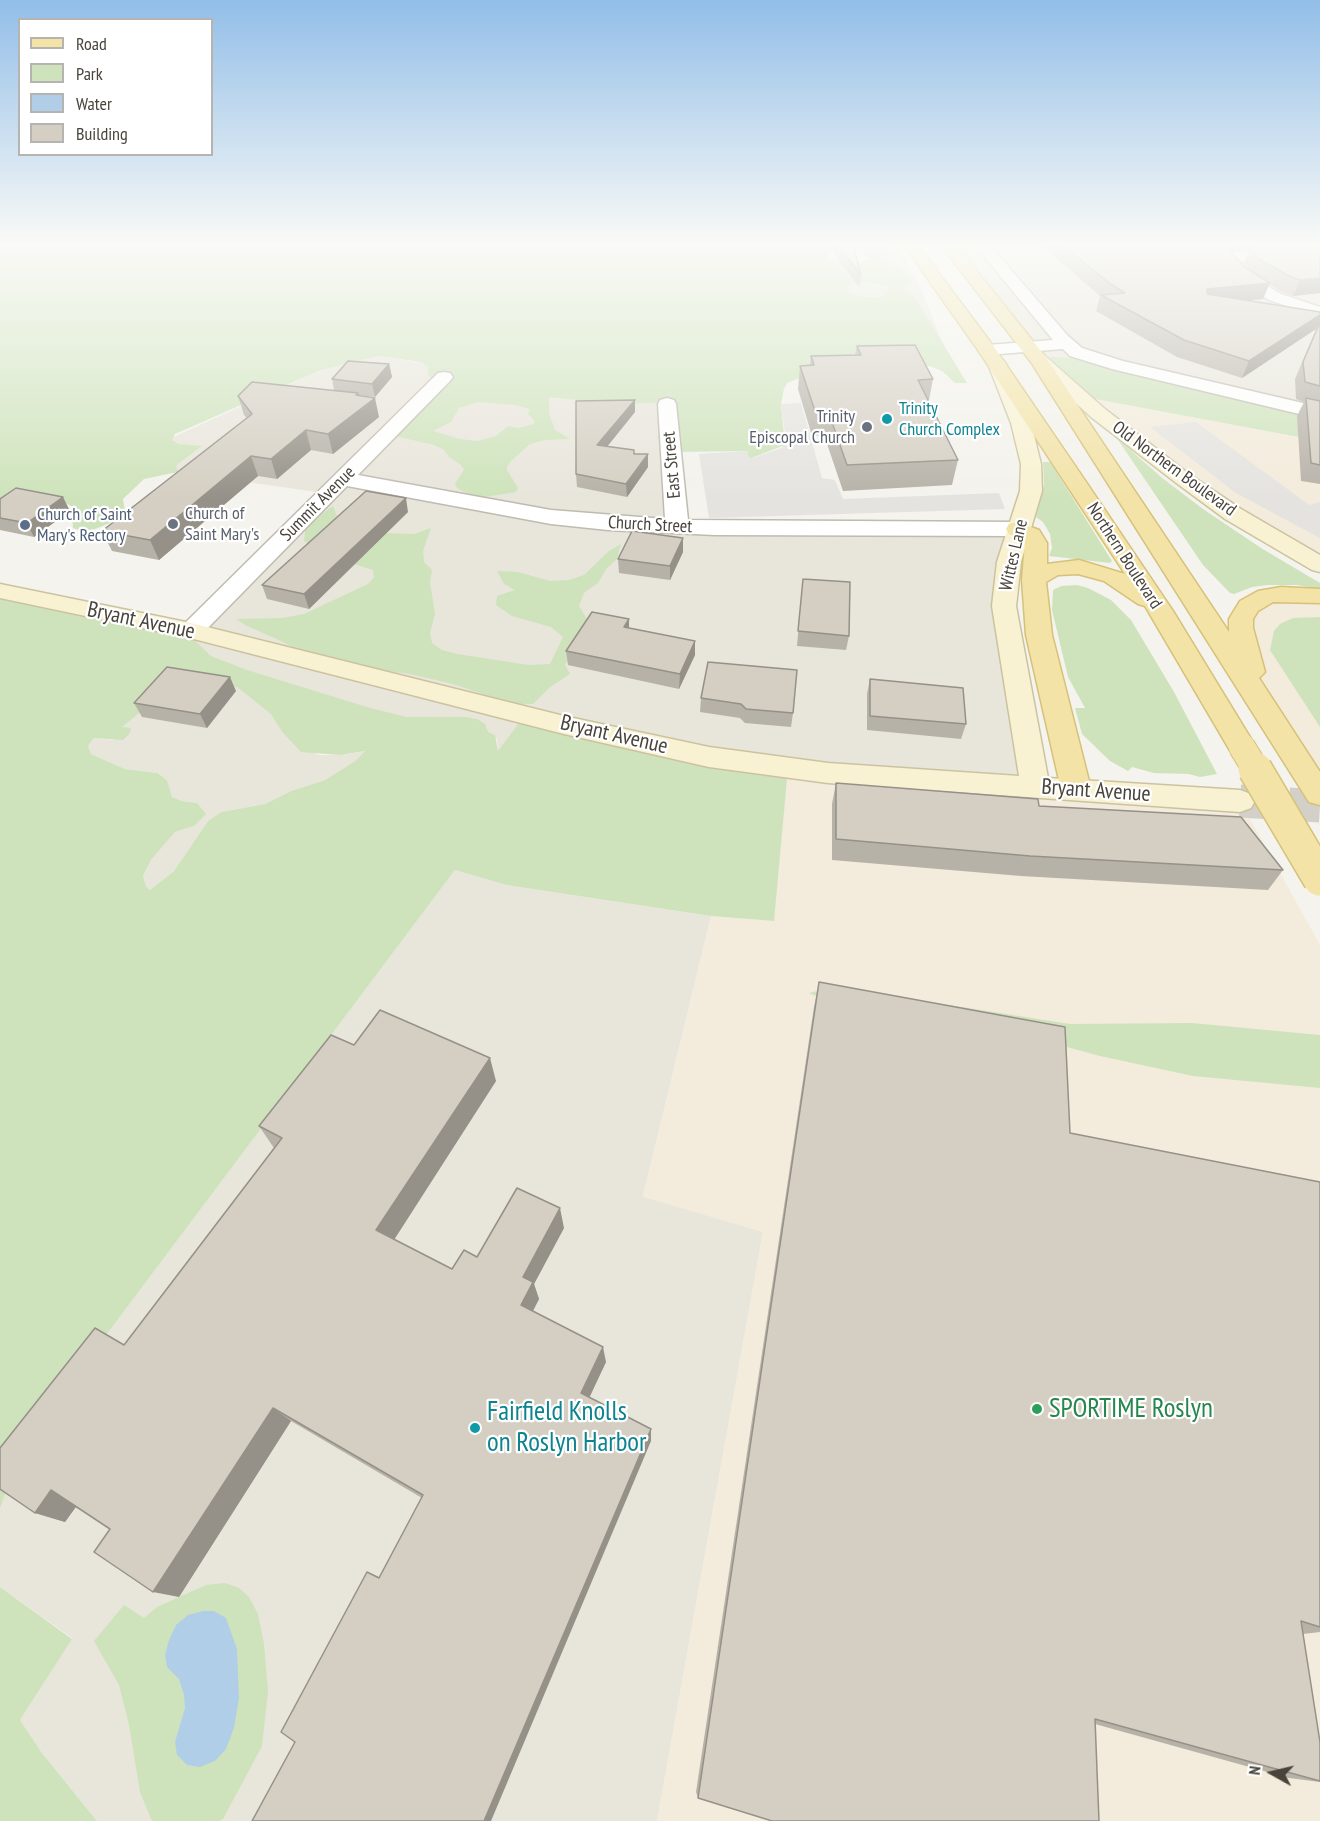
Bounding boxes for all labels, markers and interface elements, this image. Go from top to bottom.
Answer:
legend [18,18,213,156]
text: Road [76,32,107,55]
text: Park [76,62,103,85]
text: Water [76,92,112,115]
text: Building [76,122,128,145]
place label: Trinity Church Complex [899,398,1000,440]
place label: Trinity Episcopal Church [749,406,855,448]
marker: Trinity Church Complex [880,412,894,426]
street label: Old Northern Boulevard [1108,417,1240,521]
marker: Trinity Episcopal Church [860,420,874,434]
street label: East Street [658,431,686,499]
street label: Summit Avenue [276,462,360,546]
street label: Northern Boulevard [1082,499,1166,613]
place label: Church of Saint Mary's [185,503,259,546]
place label: Church of Saint Mary's Rectory [37,504,132,546]
street label: Church Street [607,512,693,538]
marker: Church of Saint Mary's [166,517,180,531]
street label: Wittes Lane [995,517,1033,593]
marker: Church of Saint Mary's Rectory [18,518,32,532]
street label: Bryant Avenue [85,597,197,645]
street label: Bryant Avenue [558,710,670,760]
street label: Bryant Avenue [1040,774,1152,808]
place label: SPORTIME Roslyn [1049,1393,1213,1425]
place label: Fairfield Knolls on Roslyn Harbor [487,1396,646,1459]
marker: SPORTIME Roslyn [1030,1402,1044,1416]
marker: Fairfield Knolls on Roslyn Harbor [468,1421,482,1435]
north arrow [1242,1743,1302,1803]
text: N [1244,1765,1265,1776]

